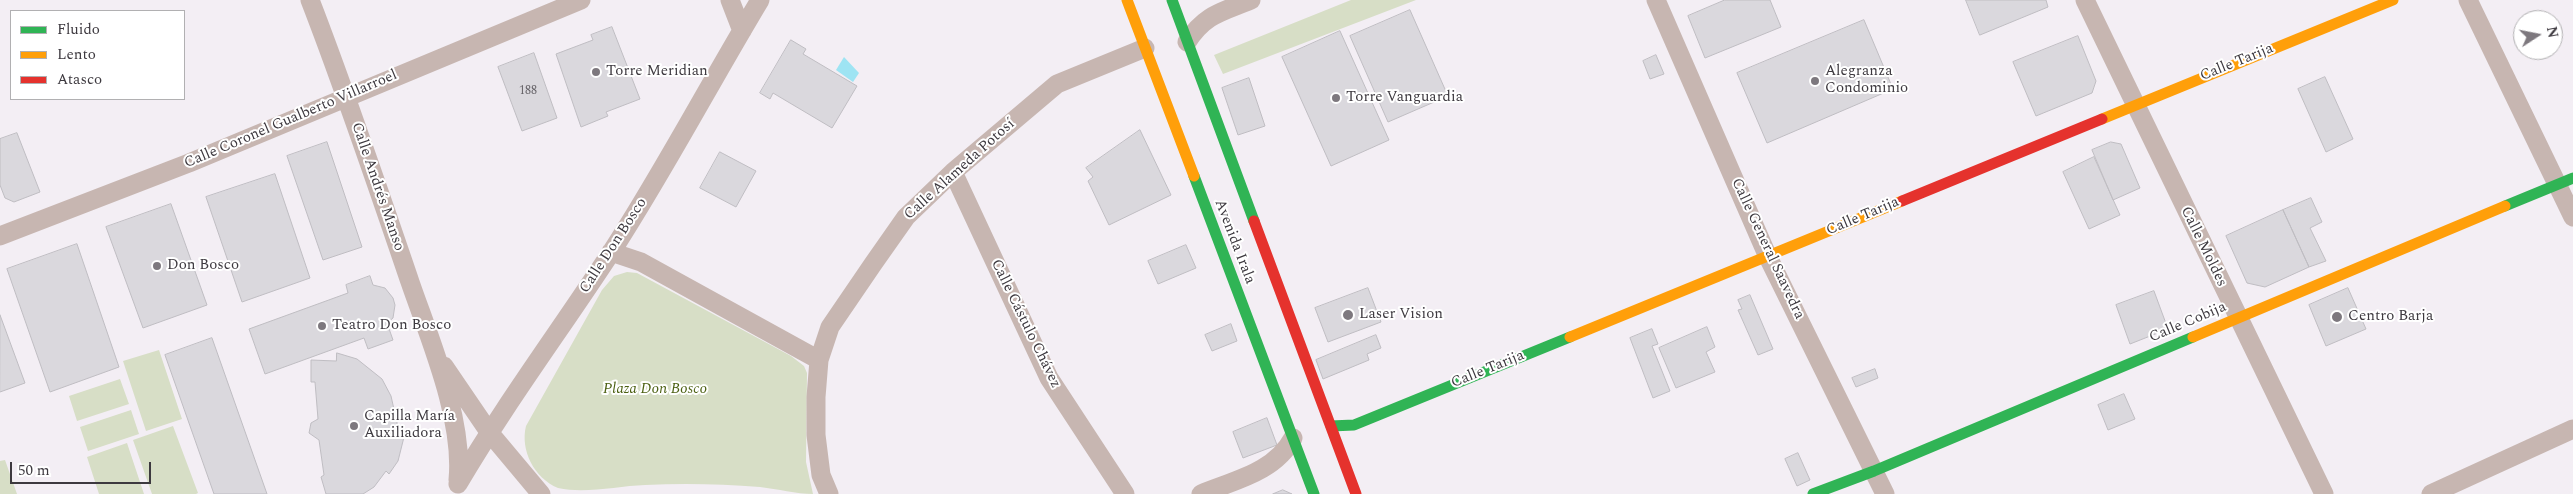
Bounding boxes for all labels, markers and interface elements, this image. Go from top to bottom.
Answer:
legend [10,10,185,100]
north arrow [2513,10,2563,60]
text: Fluido [57,18,100,41]
text: N [2541,25,2564,40]
street label: Calle Tarija [2198,40,2276,86]
text: Lento [57,43,96,66]
place label: Torre Meridian [606,63,708,81]
place label: Alegranza Condominio [1825,63,1908,98]
marker: Torre Meridian [590,66,602,78]
street label: Calle Coronel Gualberto Villarroel [182,67,400,173]
text: Atasco [57,68,102,91]
marker: Alegranza Condominio [1809,75,1821,87]
house number: 188 [519,85,537,99]
place label: Torre Vanguardia [1346,89,1463,107]
marker: Torre Vanguardia [1330,92,1342,104]
street label: Calle Alameda Potosí [901,116,1019,224]
street label: Calle Andrés Manso [347,120,407,254]
street label: Calle General Saavedra [1726,176,1808,322]
street label: Calle Tarija [1824,194,1902,240]
street label: Calle Don Bosco [576,195,652,297]
street label: Avenida Irala [1210,197,1258,287]
street label: Calle Moldes [2176,204,2230,290]
place label: Don Bosco [167,257,239,275]
street label: Calle Cástulo Chávez [986,257,1064,391]
marker: Don Bosco [151,260,163,272]
street label: Calle Cobija [2147,299,2229,347]
place label: Laser Vision [1359,306,1443,324]
marker: Laser Vision [1341,308,1355,322]
place label: Centro Barja [2348,308,2433,326]
marker: Centro Barja [2330,310,2344,324]
place label: Teatro Don Bosco [332,317,451,335]
marker: Teatro Don Bosco [316,320,328,332]
street label: Calle Tarija [1449,347,1527,393]
park label: Plaza Don Bosco [603,381,707,399]
place label: Capilla María Auxiliadora [364,408,455,443]
marker: Capilla María Auxiliadora [348,420,360,432]
scale bar [12,452,154,484]
text: 50 m [18,459,50,482]

